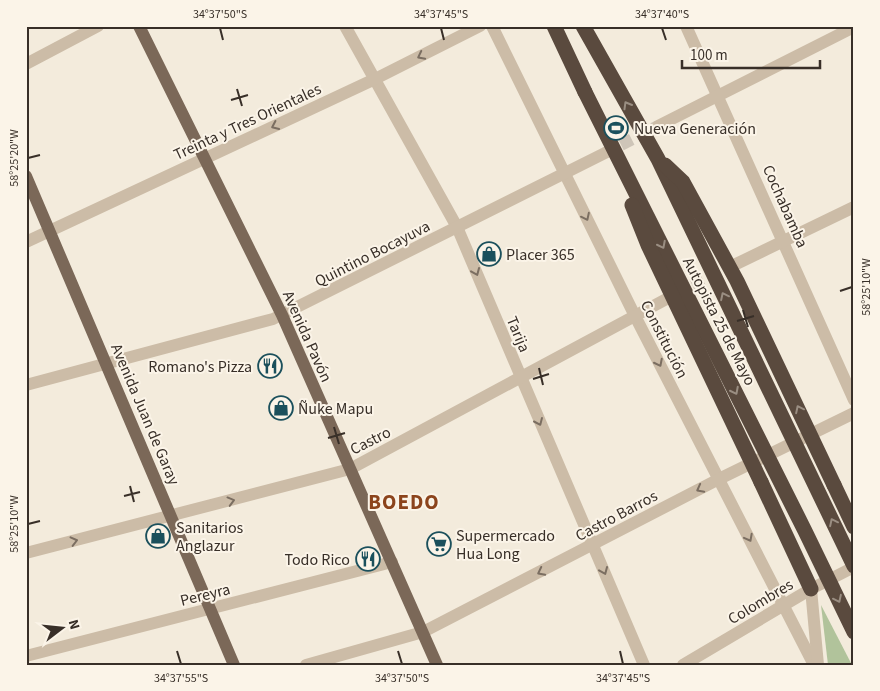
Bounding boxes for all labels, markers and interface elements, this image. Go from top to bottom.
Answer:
text: 34°37'50"S [193,6,247,23]
text: 34°37'45"S [414,6,468,23]
text: 34°37'40"S [635,6,689,23]
scale bar [682,38,820,70]
text: 100 m [690,45,728,66]
one-way arrow [417,50,426,60]
street label: Treinta y Tres Orientales [170,78,325,166]
one-way arrow [623,101,633,110]
sports icon: Nueva Generación [603,115,629,141]
place label: Nueva Generación [634,118,756,140]
one-way arrow [271,120,280,130]
text: 58°25'20"W [6,129,23,187]
street label: Cochabamba [757,161,813,251]
one-way arrow [580,212,590,221]
street label: Quintino Bocayuva [311,215,434,292]
one-way arrow [656,240,666,249]
shop icon: Placer 365 [476,241,502,267]
place label: Placer 365 [506,244,575,266]
street label: Autopista 25 de Mayo [677,253,761,390]
text: 58°25'10"W [858,258,875,316]
one-way arrow [470,267,480,276]
street label: Avenida Pavón [277,287,337,386]
one-way arrow [721,293,731,302]
street label: Constitución [635,297,693,382]
street label: Tarija [501,313,535,356]
street label: Avenida Juan de Garay [105,340,185,489]
restaurant icon: Romano's Pizza [257,353,283,379]
place label: Romano's Pizza [148,356,252,378]
one-way arrow [653,357,663,366]
one-way arrow [729,386,739,395]
shop icon: Ñuke Mapu [268,395,294,421]
place label: Ñuke Mapu [298,398,373,420]
one-way arrow [794,405,805,414]
one-way arrow [533,417,544,426]
street label: Castro [346,421,395,460]
one-way arrow [697,483,706,493]
street label: Castro Barros [572,485,662,547]
district label: BOEDO [368,487,440,517]
text: 58°25'10"W [6,495,23,553]
one-way arrow [227,496,235,507]
place label: Sanitarios Anglazur [176,517,244,557]
one-way arrow [828,518,839,527]
shop icon: Sanitarios Anglazur [145,523,171,549]
place label: Supermercado Hua Long [456,525,555,565]
supermarket icon: Supermercado Hua Long [426,531,452,557]
one-way arrow [743,533,753,542]
one-way arrow [69,536,78,547]
restaurant icon: Todo Rico [355,546,381,572]
place label: Todo Rico [284,549,350,571]
one-way arrow [537,566,546,576]
one-way arrow [598,566,608,575]
street label: Colombres [724,574,798,630]
street label: Pereyra [178,578,233,612]
one-way arrow [832,594,842,603]
north arrow [38,604,88,654]
text: N [63,617,84,632]
text: 34°37'55"S [154,670,208,687]
text: 34°37'50"S [375,670,429,687]
text: 34°37'45"S [596,670,650,687]

